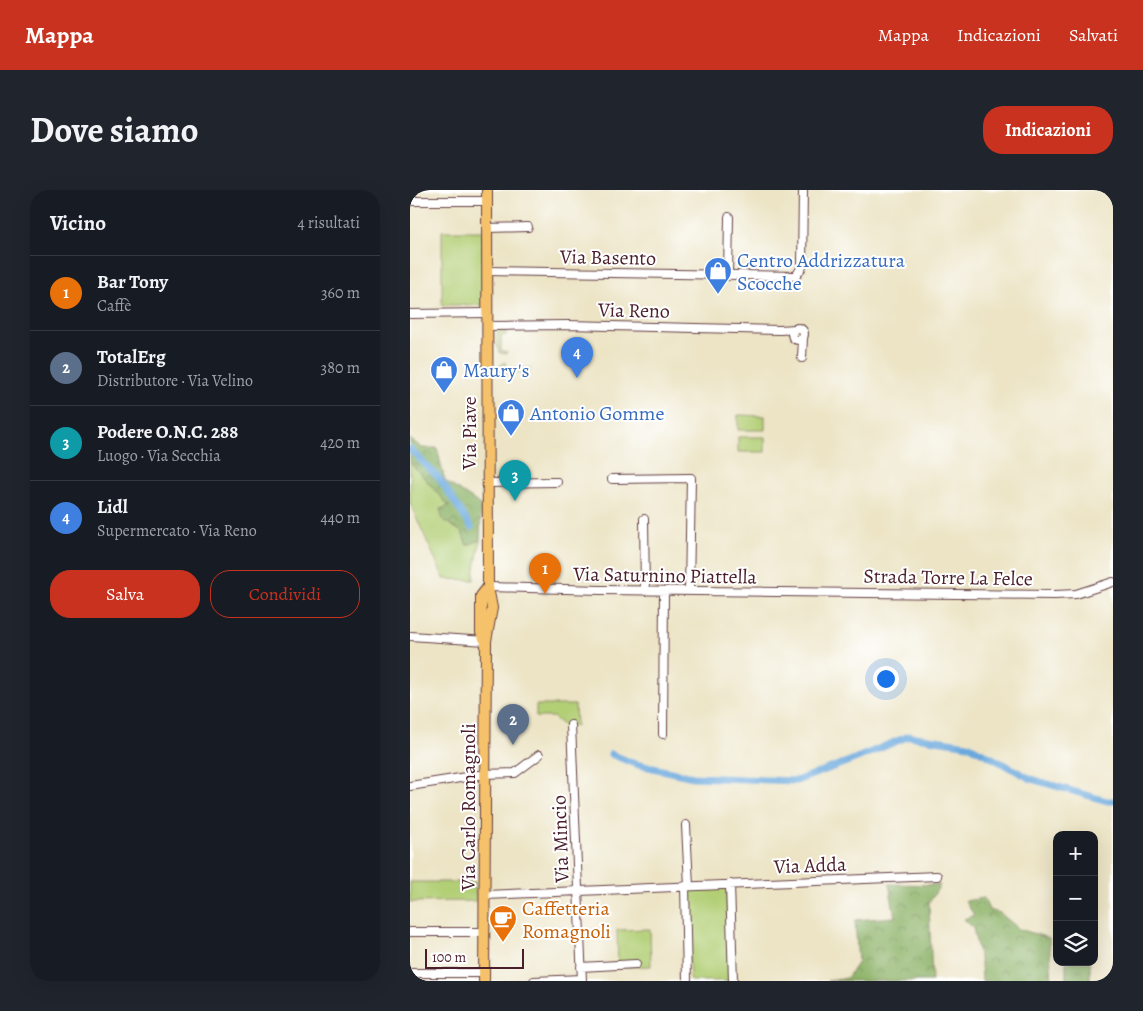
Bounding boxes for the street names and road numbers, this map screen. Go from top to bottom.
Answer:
street label: Via Basento [559,243,656,272]
street label: Via Reno [597,296,670,325]
street label: Via Piave [456,396,483,471]
street label: Via Saturnino Piattella [572,560,758,591]
street label: Strada Torre La Felce [863,563,1033,592]
street label: Via Carlo Romagnoli [455,723,482,892]
street label: Via Mincio [545,795,576,884]
street label: Via Adda [772,851,847,880]

